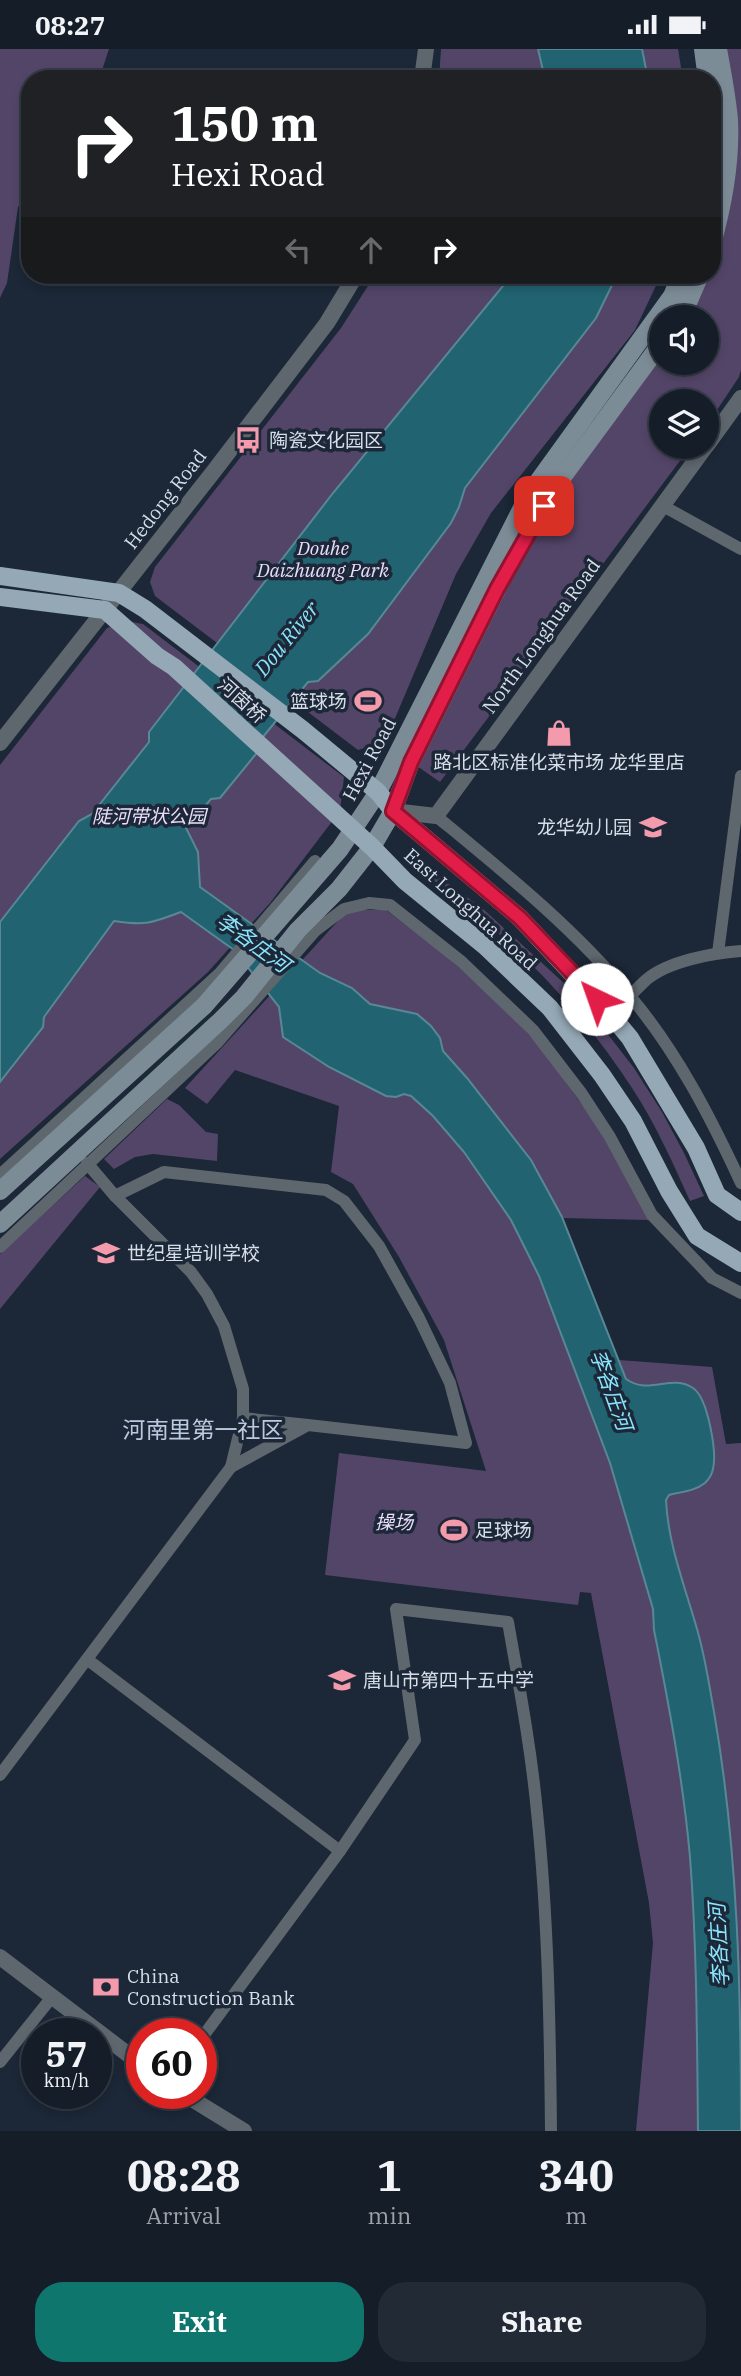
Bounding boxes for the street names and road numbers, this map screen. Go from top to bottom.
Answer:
street label: Hedong Road [119,444,211,554]
street label: North Longhua Road [477,554,605,718]
street label: 河茵桥 [213,672,271,728]
street label: Hexi Road [337,713,401,805]
street label: East Longhua Road [399,843,543,975]

